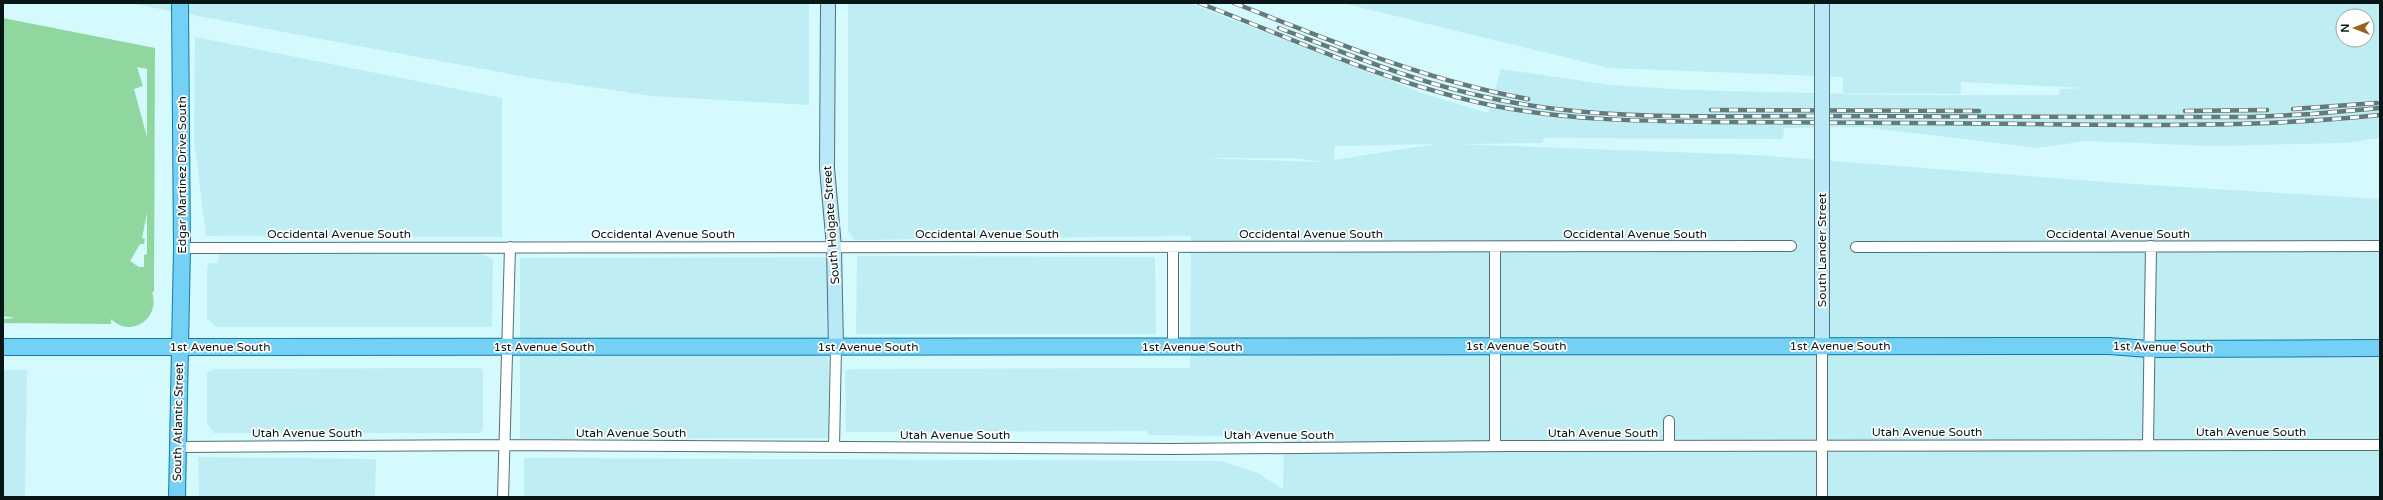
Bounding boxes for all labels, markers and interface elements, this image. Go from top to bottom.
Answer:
north arrow [2335,8,2375,48]
text: N [2339,24,2352,32]
street label: Edgar Martinez Drive South [175,96,189,254]
street label: South Holgate Street [820,165,842,285]
street label: South Lander Street [1815,192,1829,307]
street label: Occidental Avenue South [267,227,411,241]
street label: Occidental Avenue South [591,227,735,241]
street label: Occidental Avenue South [915,227,1059,241]
street label: Occidental Avenue South [1239,227,1383,241]
street label: Occidental Avenue South [1563,227,1707,241]
street label: Occidental Avenue South [2046,227,2190,241]
street label: 1st Avenue South [1466,339,1566,353]
street label: 1st Avenue South [1790,339,1890,353]
street label: 1st Avenue South [2112,339,2214,355]
street label: 1st Avenue South [170,340,270,354]
street label: 1st Avenue South [494,340,594,354]
street label: 1st Avenue South [818,340,918,354]
street label: 1st Avenue South [1142,340,1242,354]
street label: South Atlantic Street [170,362,186,481]
street label: Utah Avenue South [1872,425,1982,439]
street label: Utah Avenue South [2196,425,2306,439]
street label: Utah Avenue South [252,426,362,440]
street label: Utah Avenue South [576,426,686,440]
street label: Utah Avenue South [1548,426,1658,440]
street label: Utah Avenue South [900,428,1010,442]
street label: Utah Avenue South [1224,428,1334,442]

